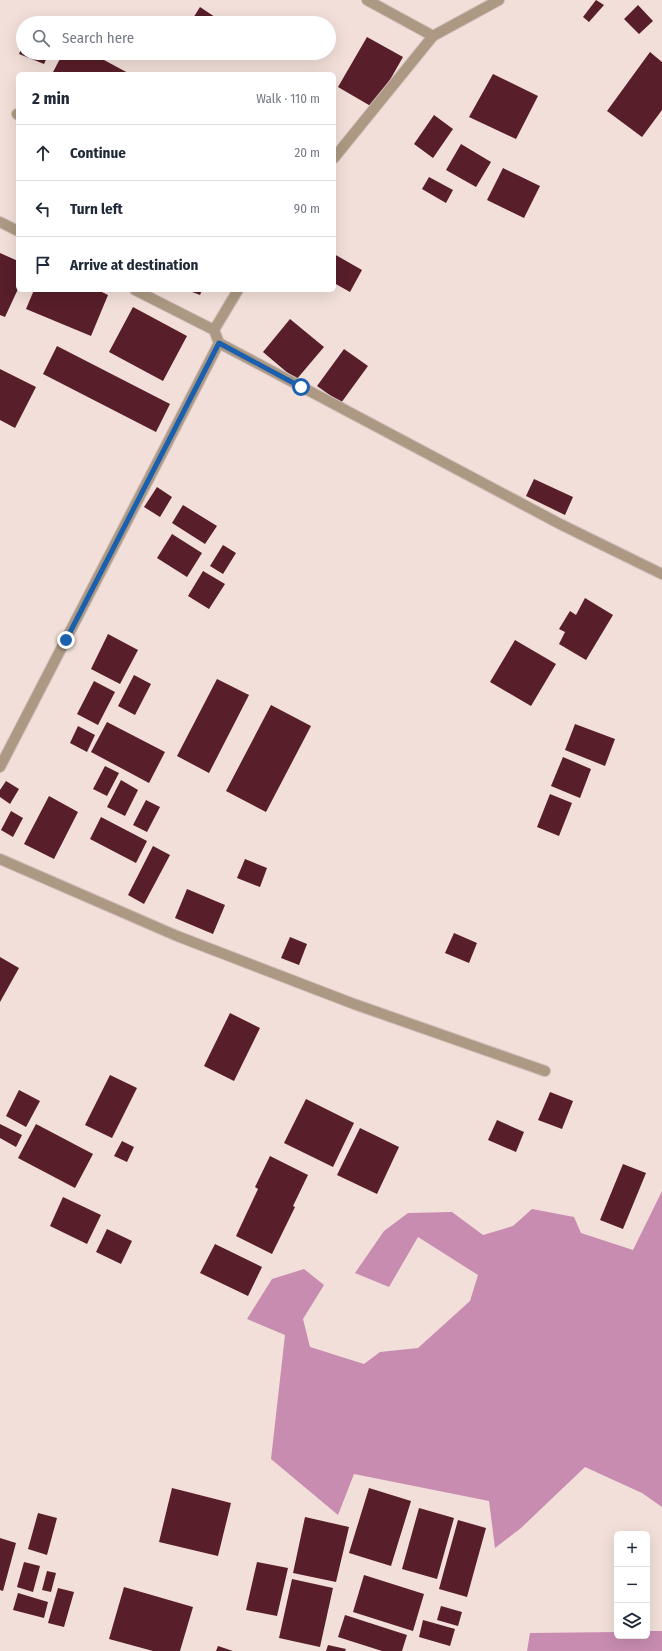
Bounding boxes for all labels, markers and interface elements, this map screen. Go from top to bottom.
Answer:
search box [16,16,336,60]
icon: search [30,27,52,49]
text: Search here [62,29,134,47]
text: 2 min [32,88,70,109]
text: Walk · 110 m [256,91,320,106]
icon: ahead [32,142,54,164]
text: Continue [70,144,126,162]
text: 20 m [294,145,320,160]
icon: left [32,198,54,220]
text: Turn left [70,200,123,218]
text: 90 m [294,201,320,216]
icon: arrive [32,254,54,276]
text: Arrive at destination [70,256,198,274]
route start [292,378,310,396]
route end [57,631,75,649]
map controls [614,1531,650,1639]
button: + [614,1531,650,1567]
button: − [614,1567,650,1603]
button: layers [614,1603,650,1639]

